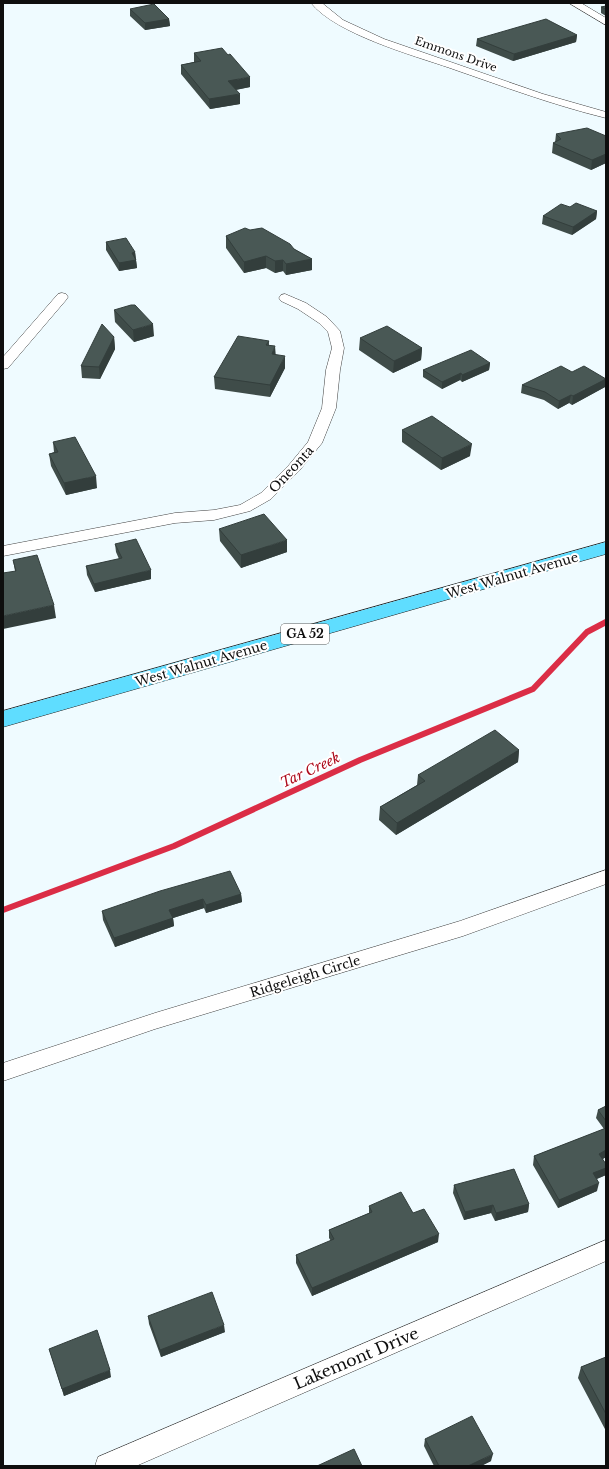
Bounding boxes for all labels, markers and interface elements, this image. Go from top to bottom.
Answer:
street label: Emmons Drive [413,33,499,75]
street label: Oneonta [265,442,318,496]
street label: West Walnut Avenue [443,548,580,603]
road number: GA 52 [281,624,329,644]
street label: West Walnut Avenue [132,636,269,691]
water label: Tar Creek [277,748,343,792]
street label: Ridgeleigh Circle [248,952,363,1001]
street label: Lakemont Drive [290,1323,422,1393]

